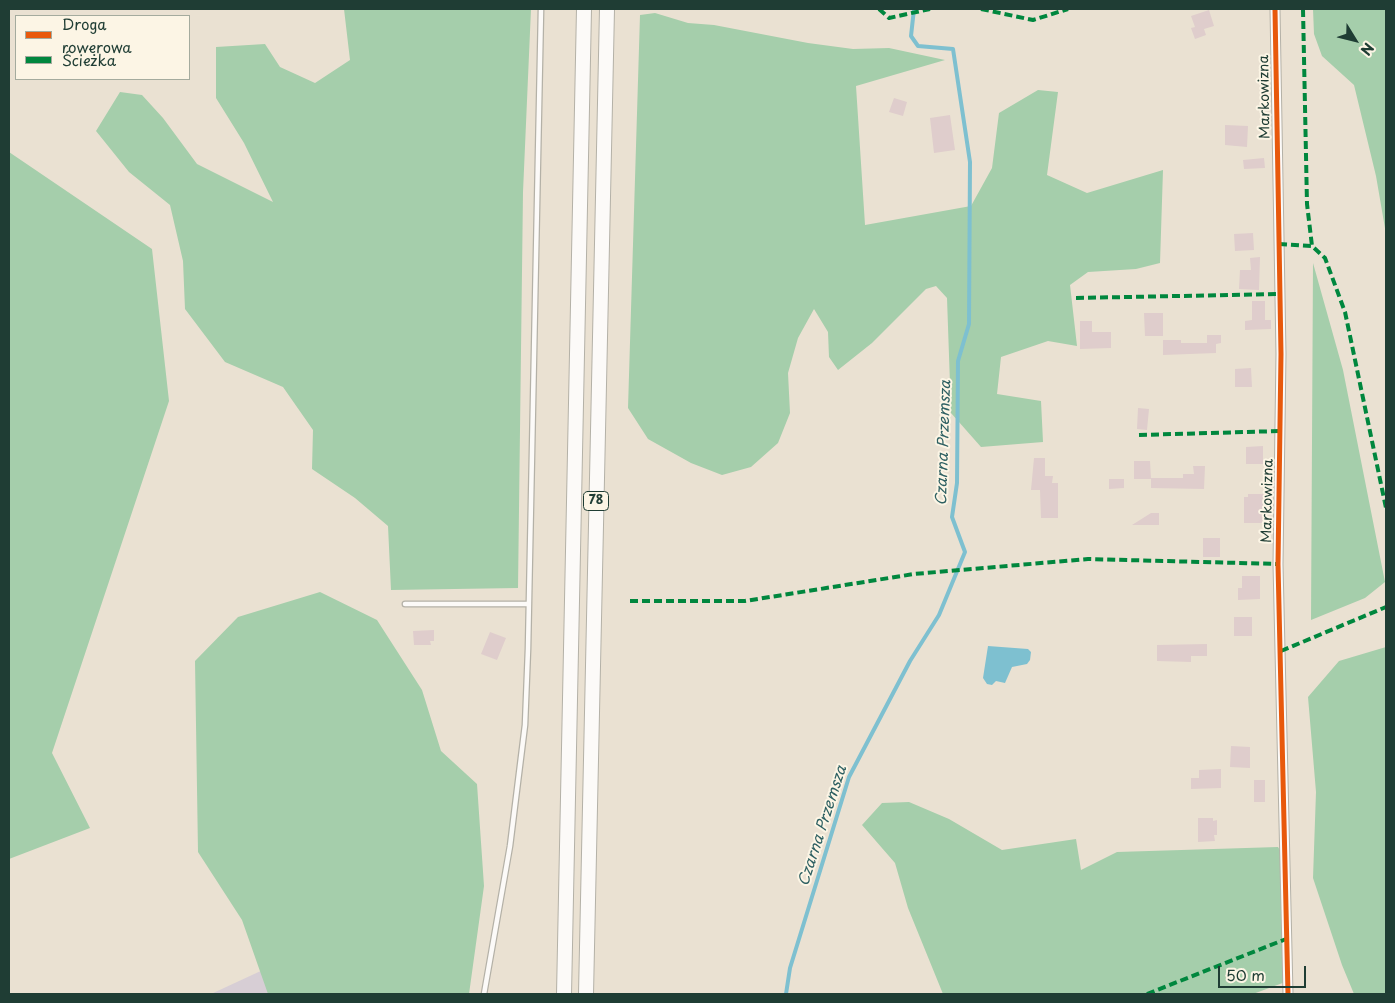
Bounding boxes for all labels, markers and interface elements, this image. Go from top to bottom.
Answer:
text: Droga rowerowa [62,12,132,58]
legend [15,15,190,80]
north arrow [1330,15,1380,65]
text: N [1356,38,1379,60]
text: Ścieżka [62,48,116,71]
street label: Markowizna [1256,55,1274,139]
water label: Czarna Przemsza [933,380,955,506]
street label: Markowizna [1259,459,1277,543]
road number: 78 [584,492,608,511]
water label: Czarna Przemsza [795,764,851,888]
scale bar [1220,956,1308,988]
text: 50 m [1226,963,1265,986]

